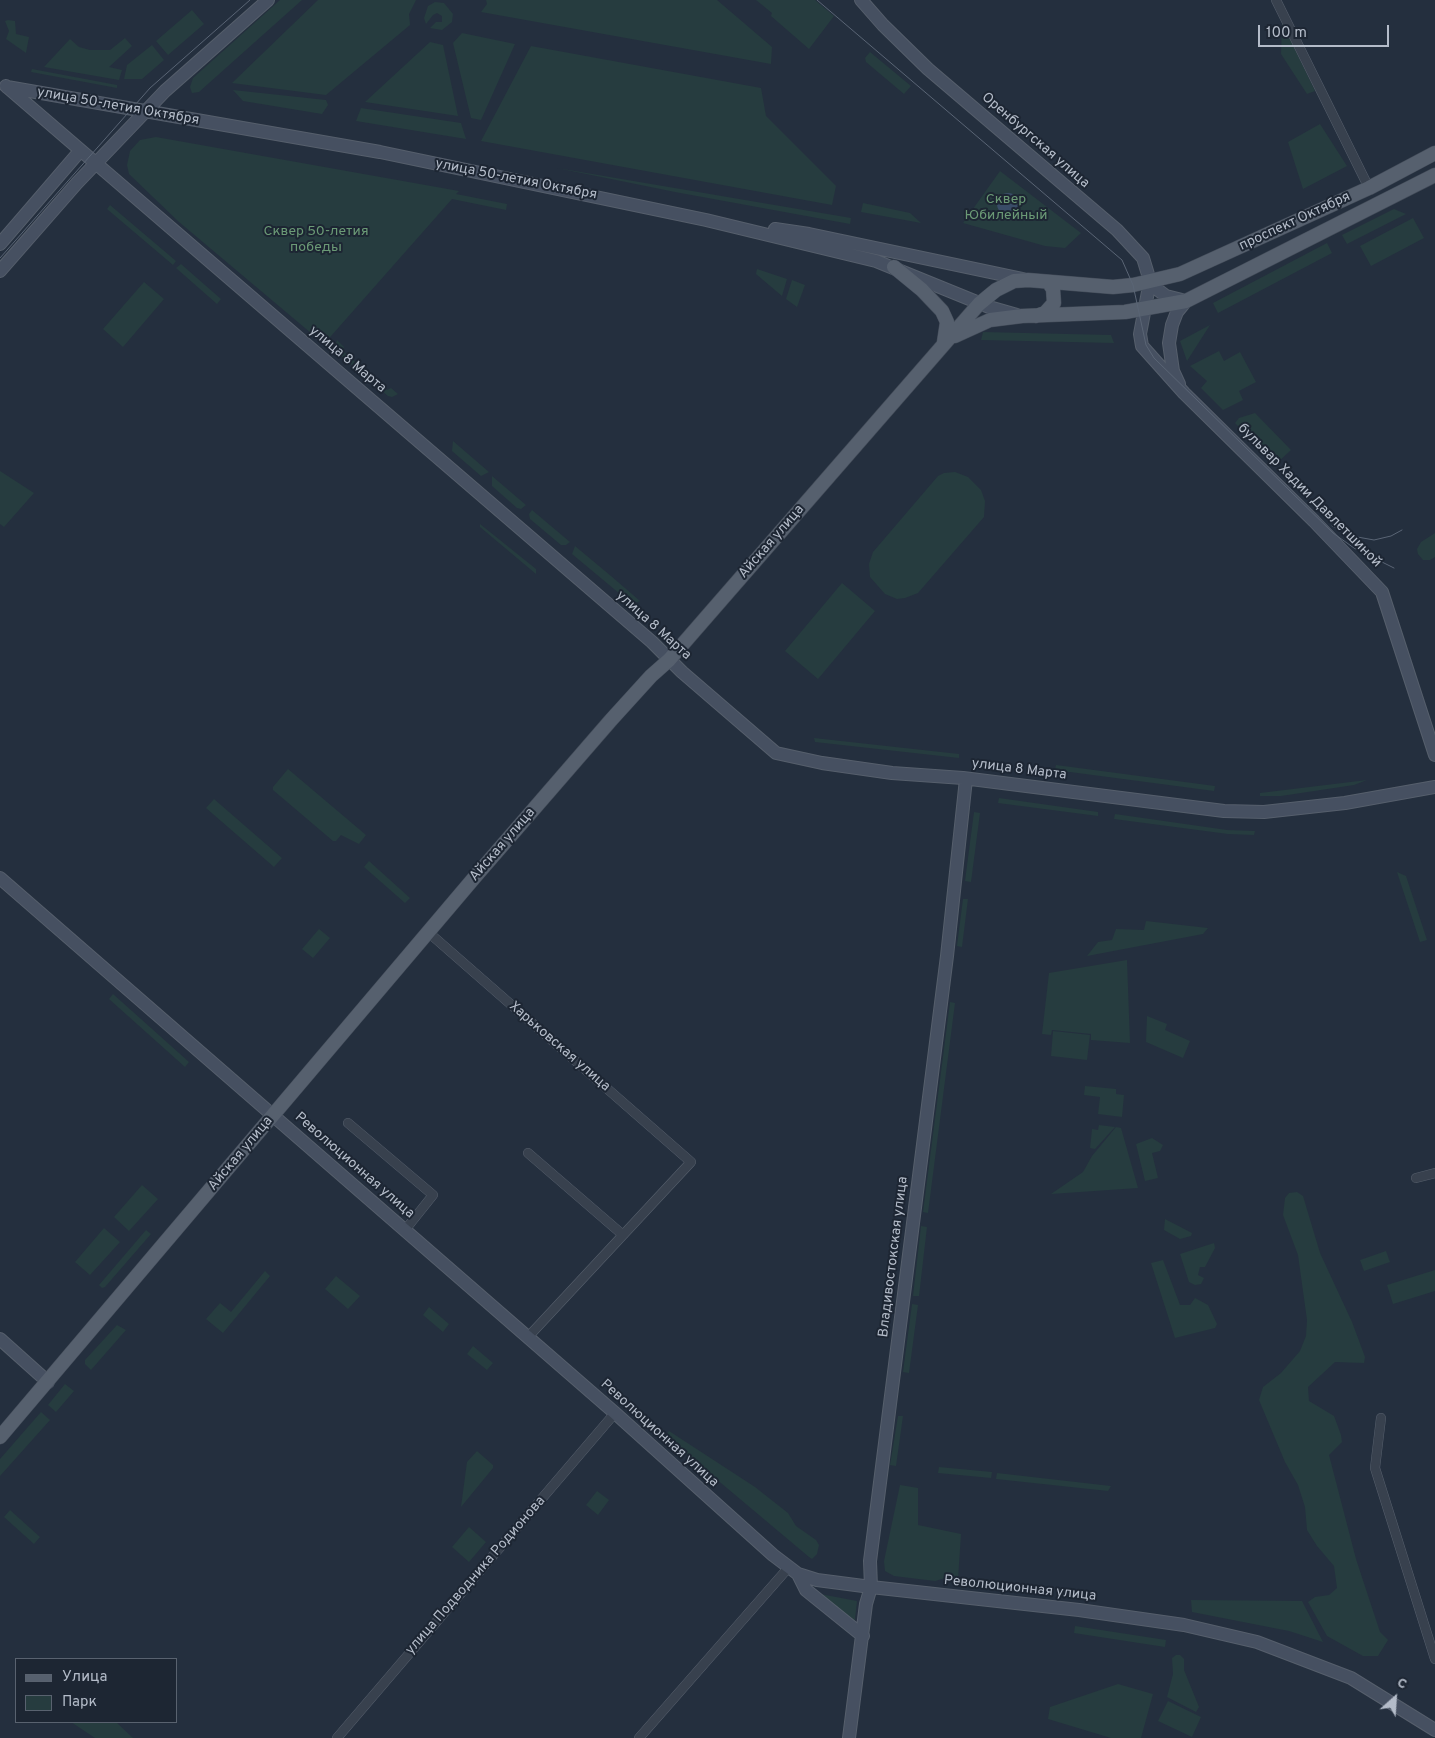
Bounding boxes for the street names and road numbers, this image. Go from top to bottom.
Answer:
street label: улица 50-летия Октября [36,84,200,130]
street label: Оренбургская улица [978,90,1092,192]
street label: улица 50-летия Октября [434,156,598,204]
street label: проспект Октября [1237,189,1353,255]
street label: улица 8 Марта [305,323,389,397]
street label: бульвар Хадии Давлетшиной [1234,421,1384,571]
street label: Айская улица [736,502,808,582]
street label: улица 8 Марта [612,588,694,664]
street label: улица 8 Марта [971,756,1067,784]
street label: Айская улица [467,805,539,885]
street label: Харьковская улица [505,998,613,1096]
street label: Революционная улица [291,1109,417,1223]
street label: Айская улица [205,1113,277,1195]
street label: Владивостокская улица [876,1176,912,1338]
street label: Революционная улица [596,1377,722,1491]
street label: улица Подводника Родионова [403,1493,549,1659]
street label: Революционная улица [943,1573,1097,1605]

